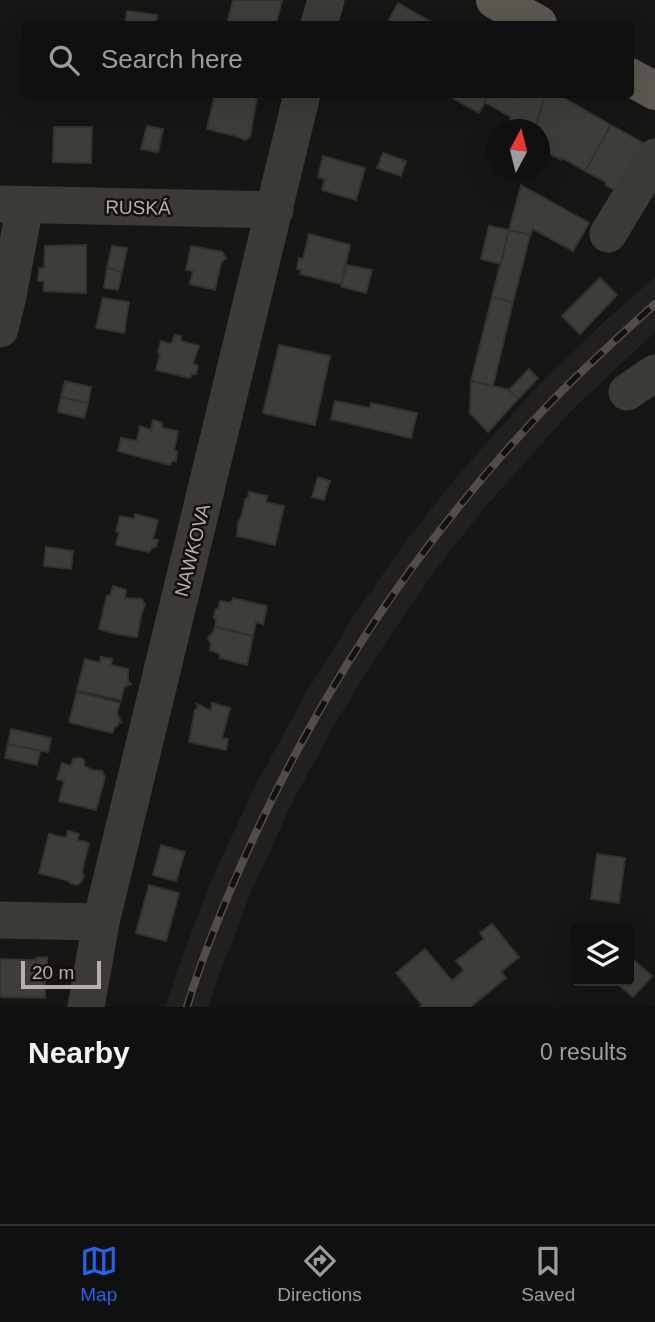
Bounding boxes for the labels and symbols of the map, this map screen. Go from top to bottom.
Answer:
north arrow [487,119,550,182]
street label: RUSKÁ [105,196,171,219]
street label: NAWKOVA [171,501,214,599]
scale bar [21,958,102,990]

